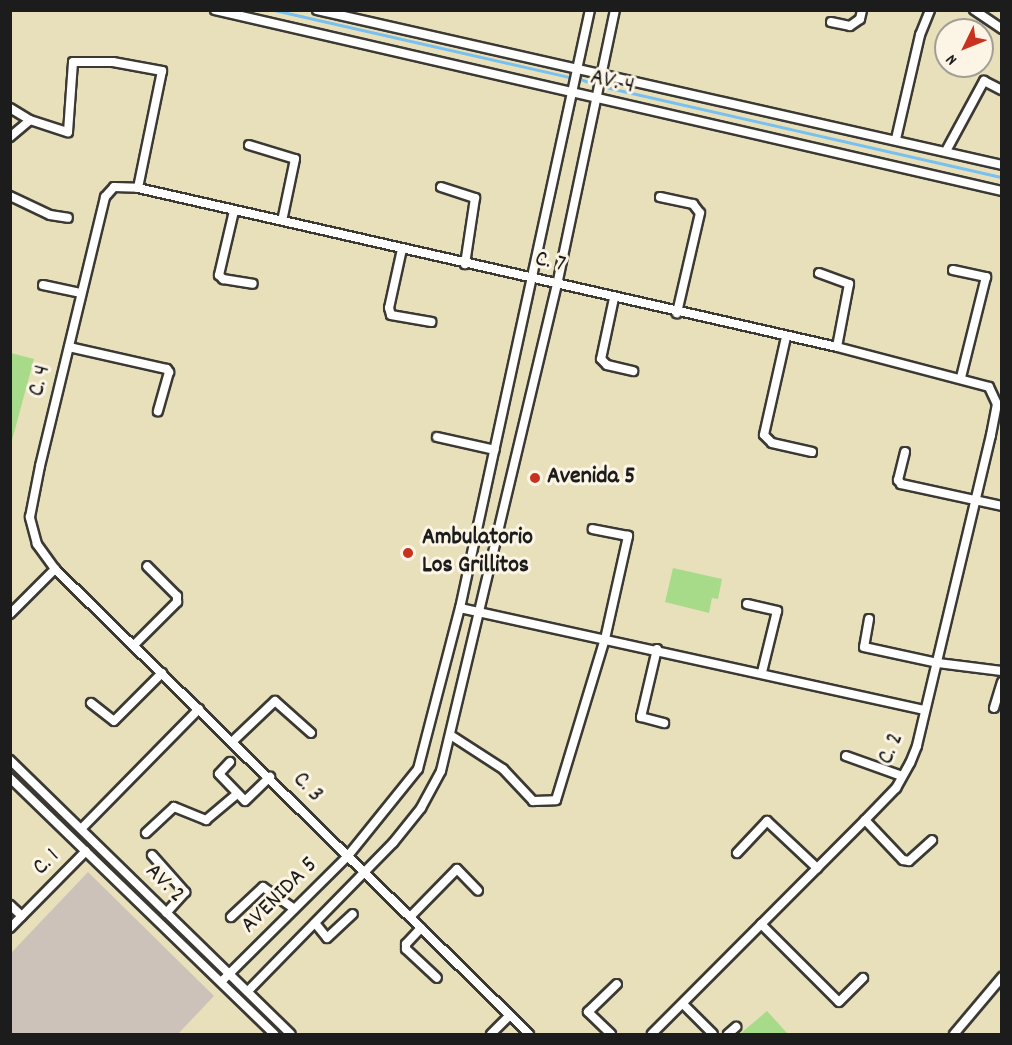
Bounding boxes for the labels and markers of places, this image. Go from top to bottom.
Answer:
place label: Avenida 5 [547,464,635,492]
marker: Avenida 5 [528,471,542,485]
place label: Ambulatorio Los Grillitos [422,525,533,581]
marker: Ambulatorio Los Grillitos [399,544,417,562]

